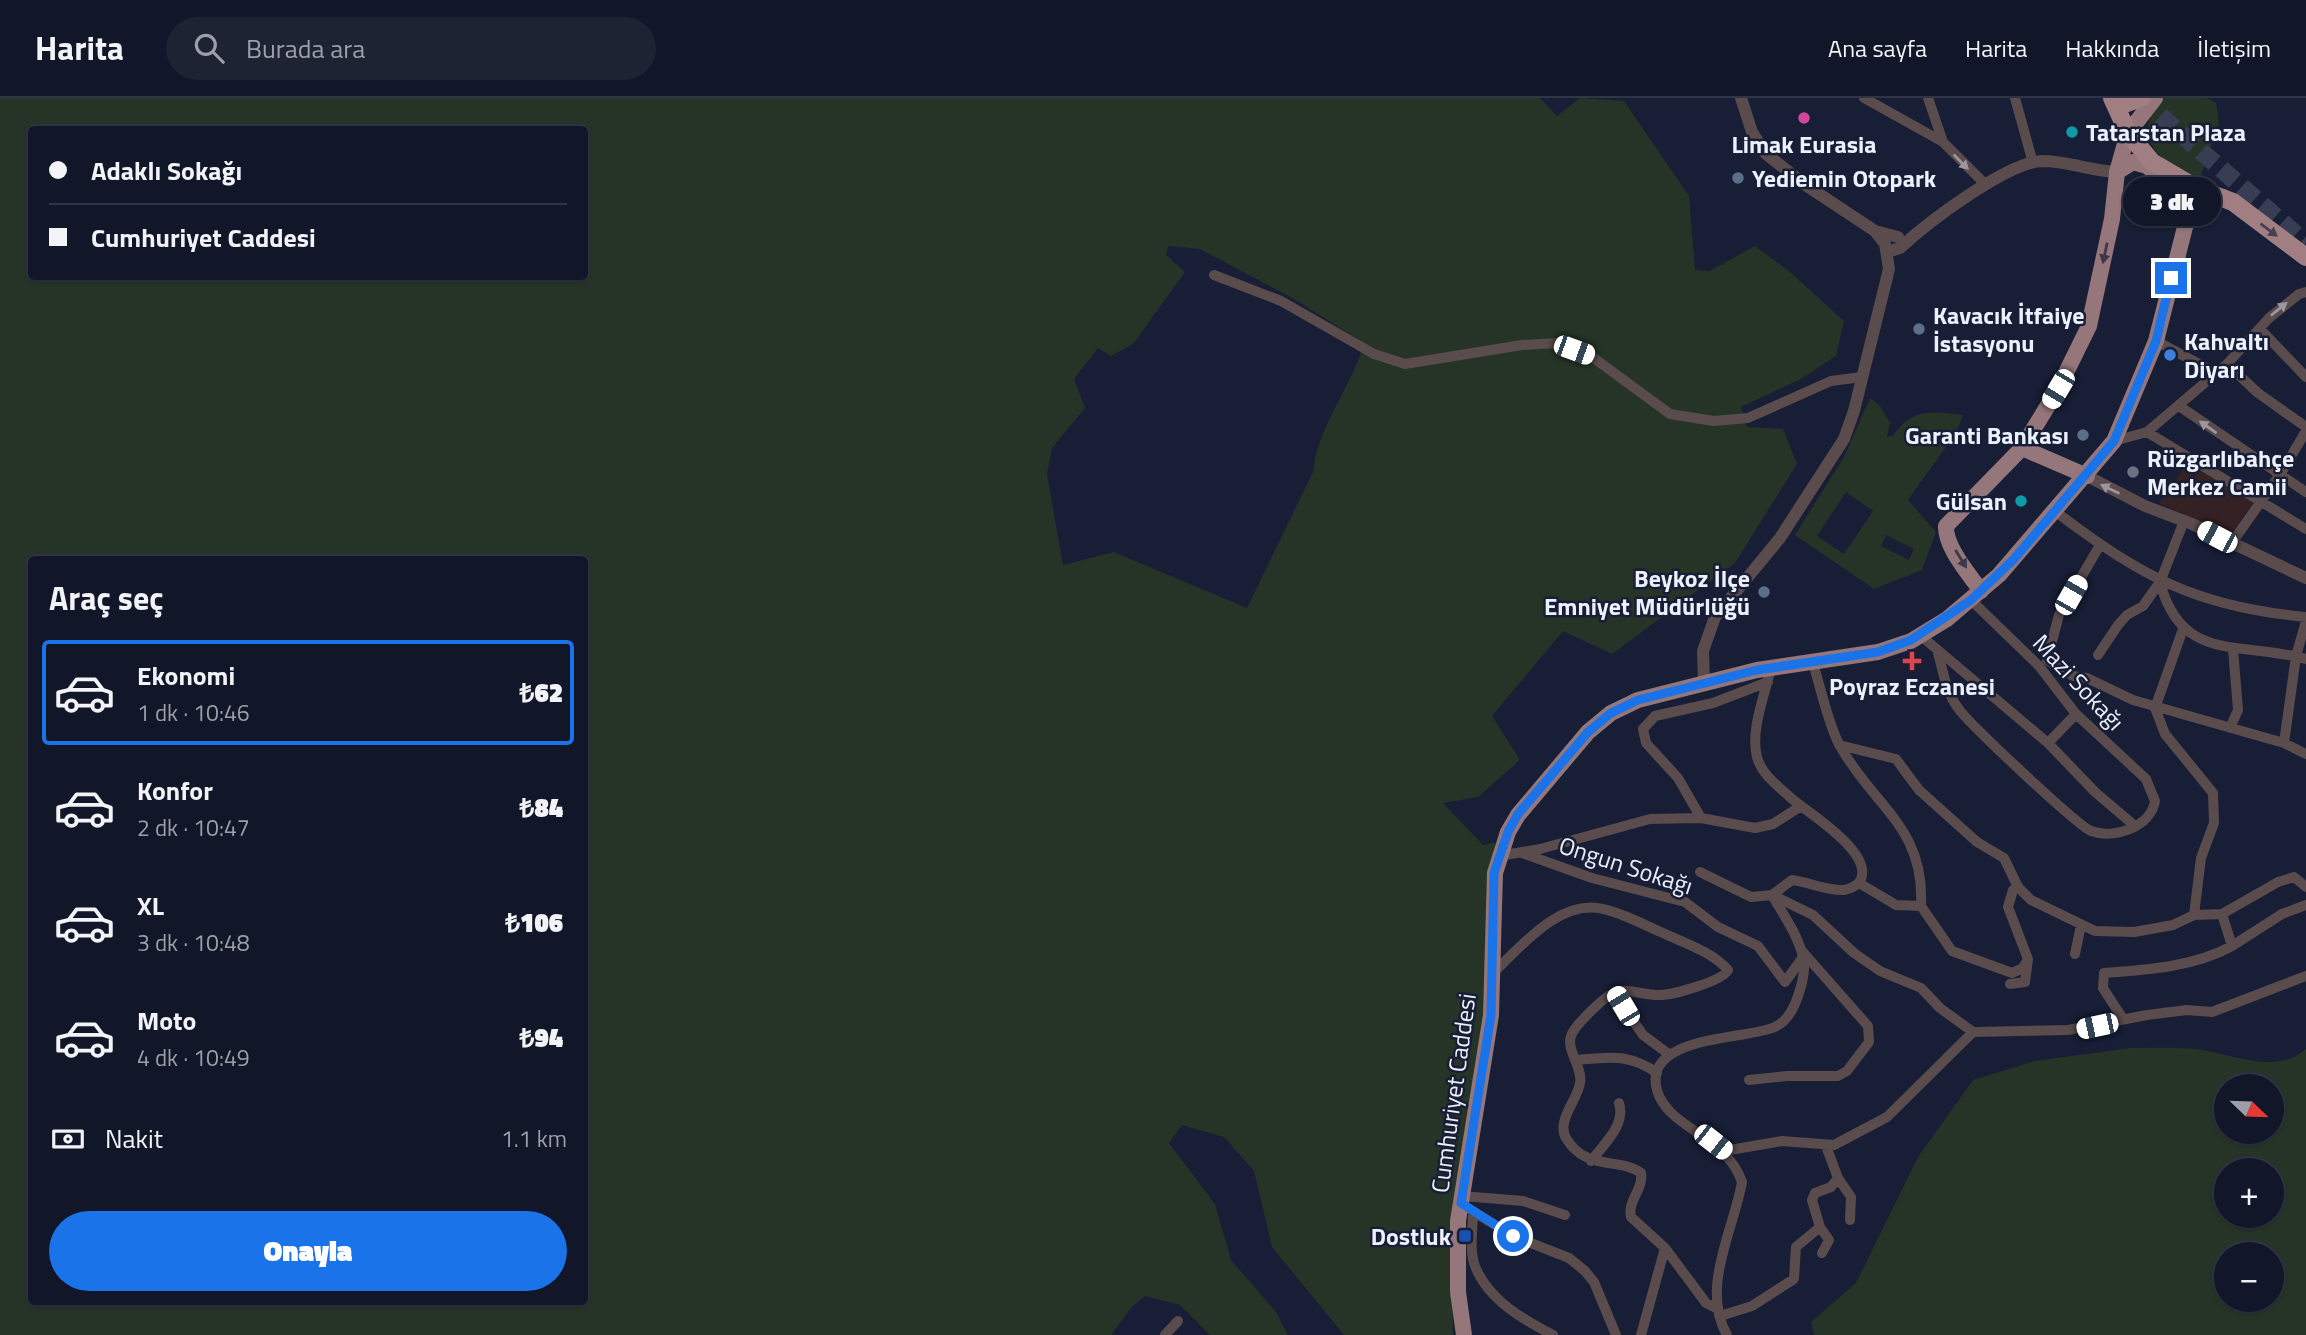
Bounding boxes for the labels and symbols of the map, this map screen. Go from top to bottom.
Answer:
marker: Limak Eurasia [1796,110,1812,126]
place label: Tatarstan Plaza [2086,114,2246,150]
marker: Tatarstan Plaza [2064,124,2080,140]
place label: Limak Eurasia [1731,126,1877,162]
one-way arrow [1953,153,1970,170]
place label: Yediemin Otopark [1752,160,1937,196]
marker: Yediemin Otopark [1730,170,1746,186]
callout: 3 dk [2122,176,2220,226]
one-way arrow [2260,223,2278,237]
one-way arrow [2100,242,2111,264]
route end [2155,262,2187,294]
place label: Kavacık İtfaiye İstasyonu [1933,297,2085,361]
one-way arrow [2270,302,2288,317]
marker: Kavacık İtfaiye İstasyonu [1911,321,1927,337]
place label: Kahvaltı Diyarı [2184,323,2269,387]
car [1551,333,1598,367]
marker: Kahvaltı Diyarı [2162,347,2178,363]
car [2039,366,2078,412]
place label: Garanti Bankası [1905,417,2069,453]
one-way arrow [2199,420,2217,434]
marker: Garanti Bankası [2075,427,2091,443]
place label: Rüzgarlıbahçe Merkez Camii [2147,440,2294,504]
marker: Rüzgarlıbahçe Merkez Camii [2125,464,2141,480]
place label: Gülsan [1936,483,2007,519]
one-way arrow [2100,484,2120,495]
marker: Gülsan [2013,493,2029,509]
car [2194,518,2241,556]
one-way arrow [1954,550,1967,569]
place label: Beykoz İlçe Emniyet Müdürlüğü [1544,560,1750,624]
car [2052,572,2091,618]
marker: Beykoz İlçe Emniyet Müdürlüğü [1756,584,1772,600]
street label: Mazi Sokağı [2025,626,2133,738]
marker: Poyraz Eczanesi [1904,653,1920,669]
place label: Poyraz Eczanesi [1829,668,1995,704]
street label: Ongun Sokağı [1554,826,1698,904]
car [1604,983,1643,1029]
street label: Cumhuriyet Caddesi [1421,991,1485,1195]
car [2075,1011,2120,1041]
north arrow [2214,1074,2284,1144]
car [1690,1121,1737,1163]
place label: Dostluk [1371,1218,1452,1254]
route start [1497,1220,1529,1252]
marker: Dostluk [1457,1228,1473,1244]

